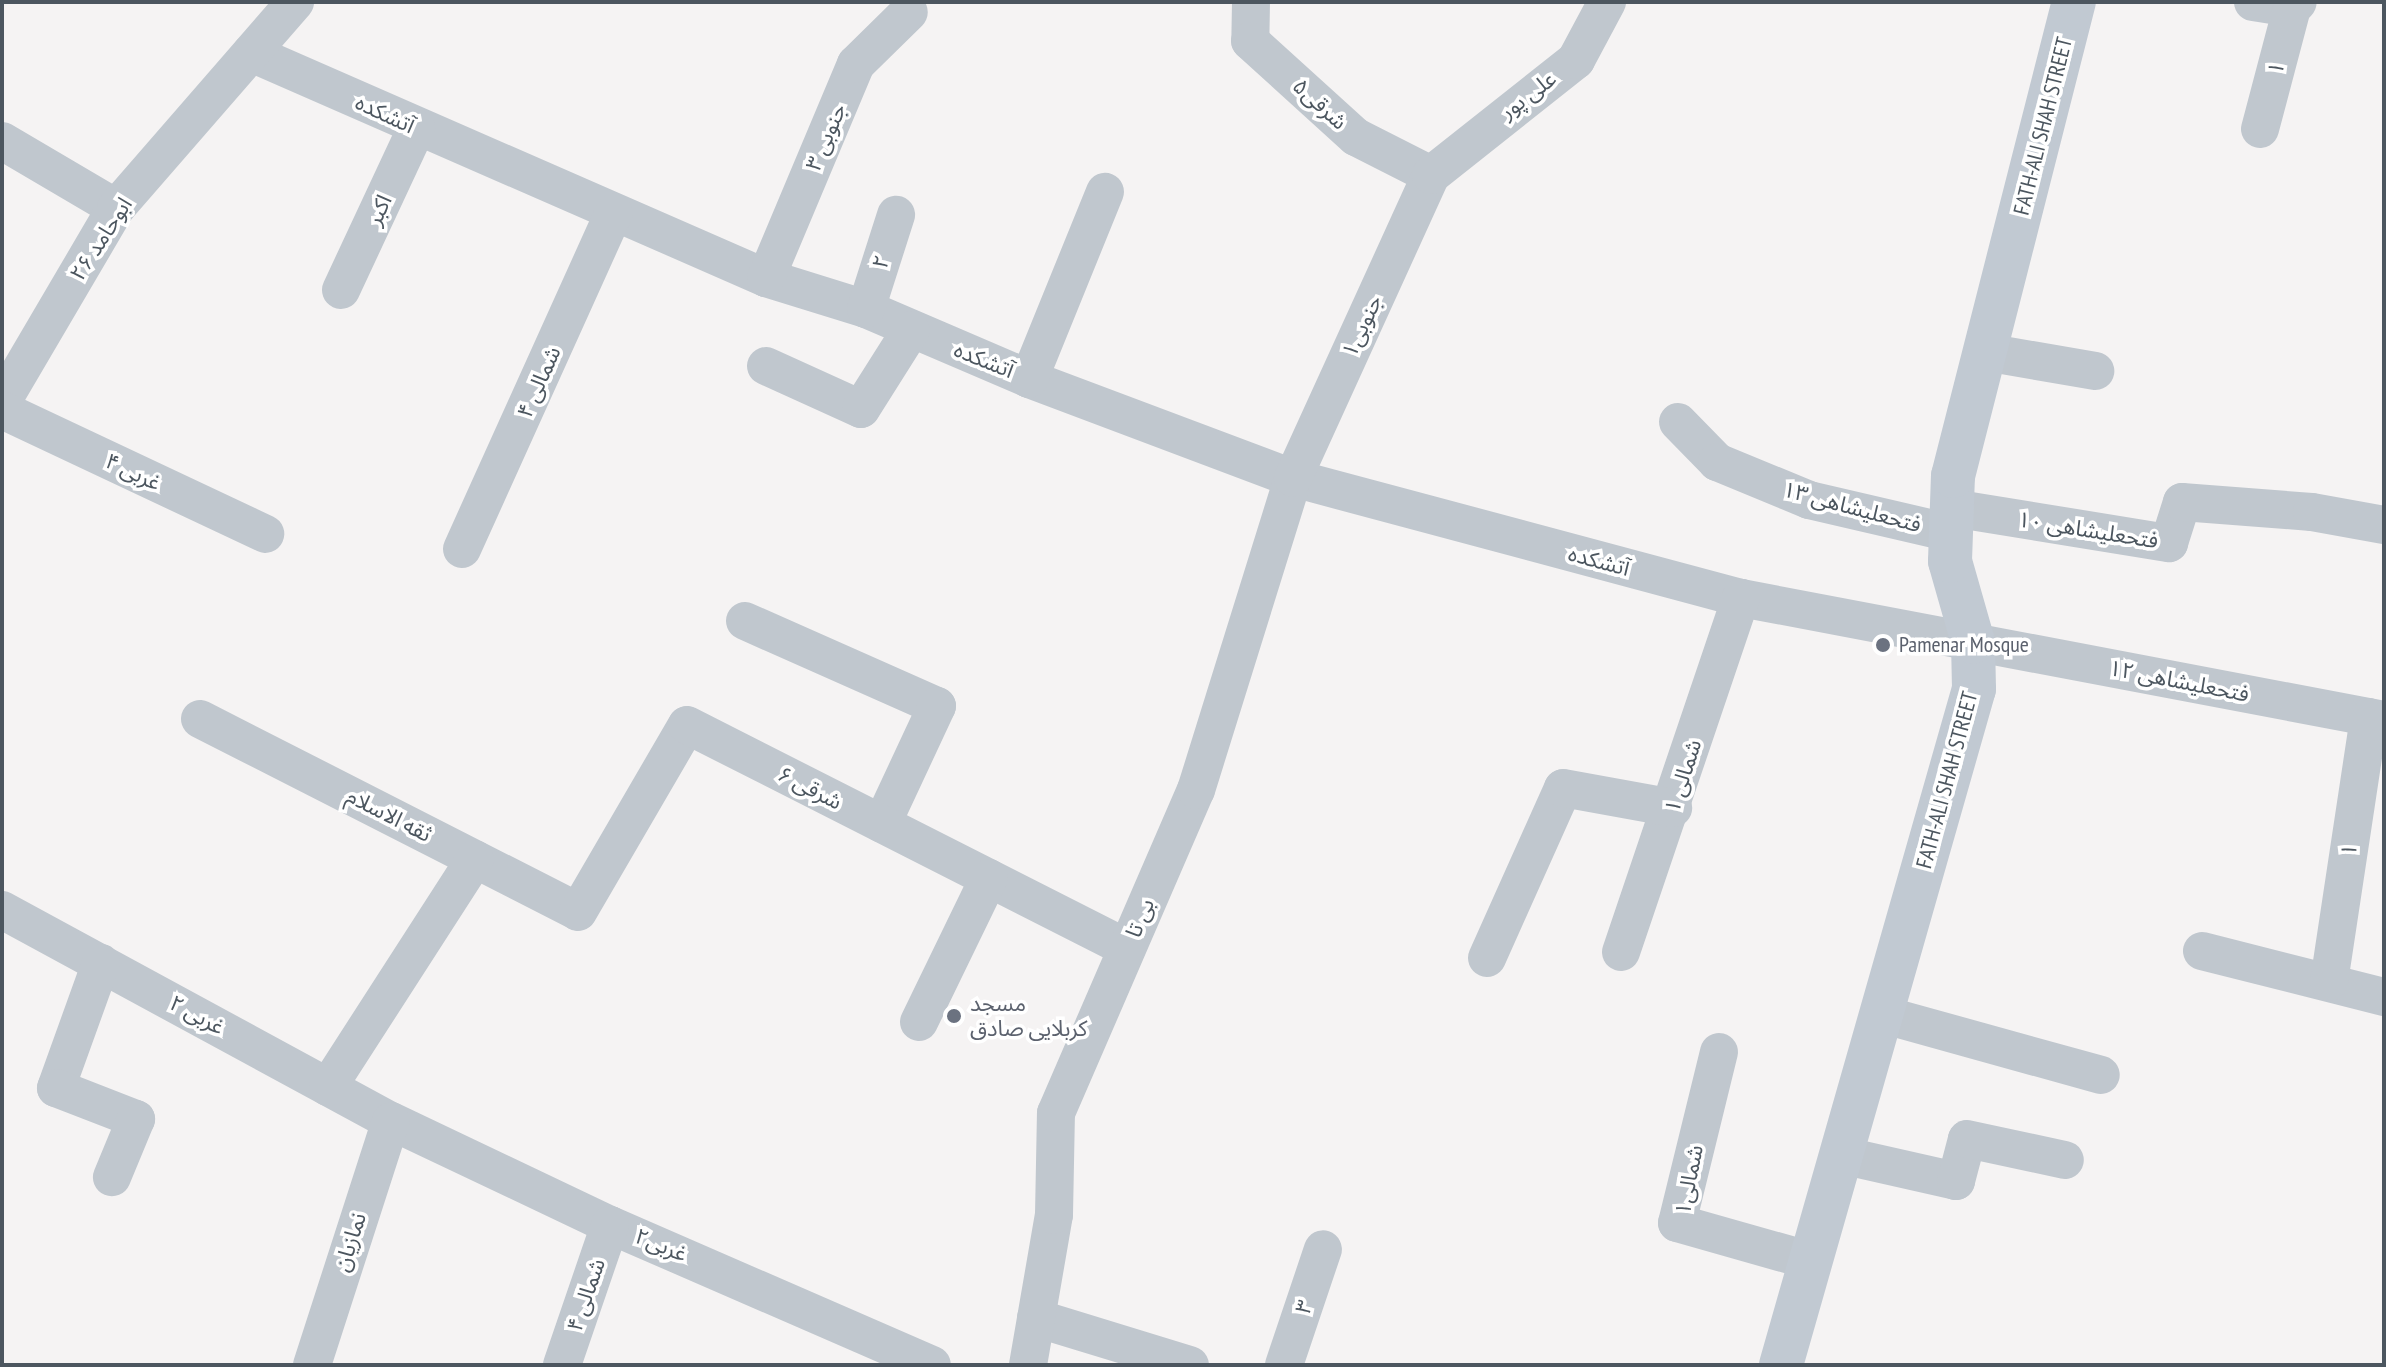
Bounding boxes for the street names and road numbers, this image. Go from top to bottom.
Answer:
street label: FATH-ALI SHAH STREET [2008,34,2078,218]
street label: ۱ [2262,59,2290,77]
street label: علی پور [1495,65,1561,125]
street label: شرقی۵ [1287,73,1353,135]
street label: آتشکده [351,89,419,139]
street label: ۳ جنوبی [800,100,852,174]
street label: اکبر [361,191,397,229]
street label: ابوحامد ۲۶ [64,192,138,286]
street label: ۲ [867,252,895,272]
street label: جنوبی۱ [1336,291,1388,361]
street label: آتشکده [950,336,1018,384]
street label: ۴ شمالی [512,342,566,422]
street label: ۴ غربی [101,448,165,496]
street label: فتحعلیشاهی ۱۳ [1780,476,1924,538]
street label: فتحعلیشاهی ۱۰ [2016,506,2160,554]
street label: آتشکده [1566,540,1632,582]
street label: فتحعلیشاهی ۱۲ [2107,654,2251,708]
street label: FATH-ALI SHAH STREET [1911,689,1983,871]
street label: ۱ شمالی [1659,736,1707,816]
street label: ۶ شرقی [773,761,847,815]
street label: ثقه الاسلام [342,782,436,848]
street label: ۱ [2335,842,2363,858]
street label: بی تا [1120,895,1160,941]
street label: ۲ غربی [165,990,229,1040]
street label: شمالی۱ [1669,1143,1709,1217]
street label: نمازیان [328,1209,372,1275]
street label: غربی۲ [631,1223,691,1267]
street label: ۴ شمالی [561,1255,611,1335]
street label: ۳ [1289,1297,1319,1317]

